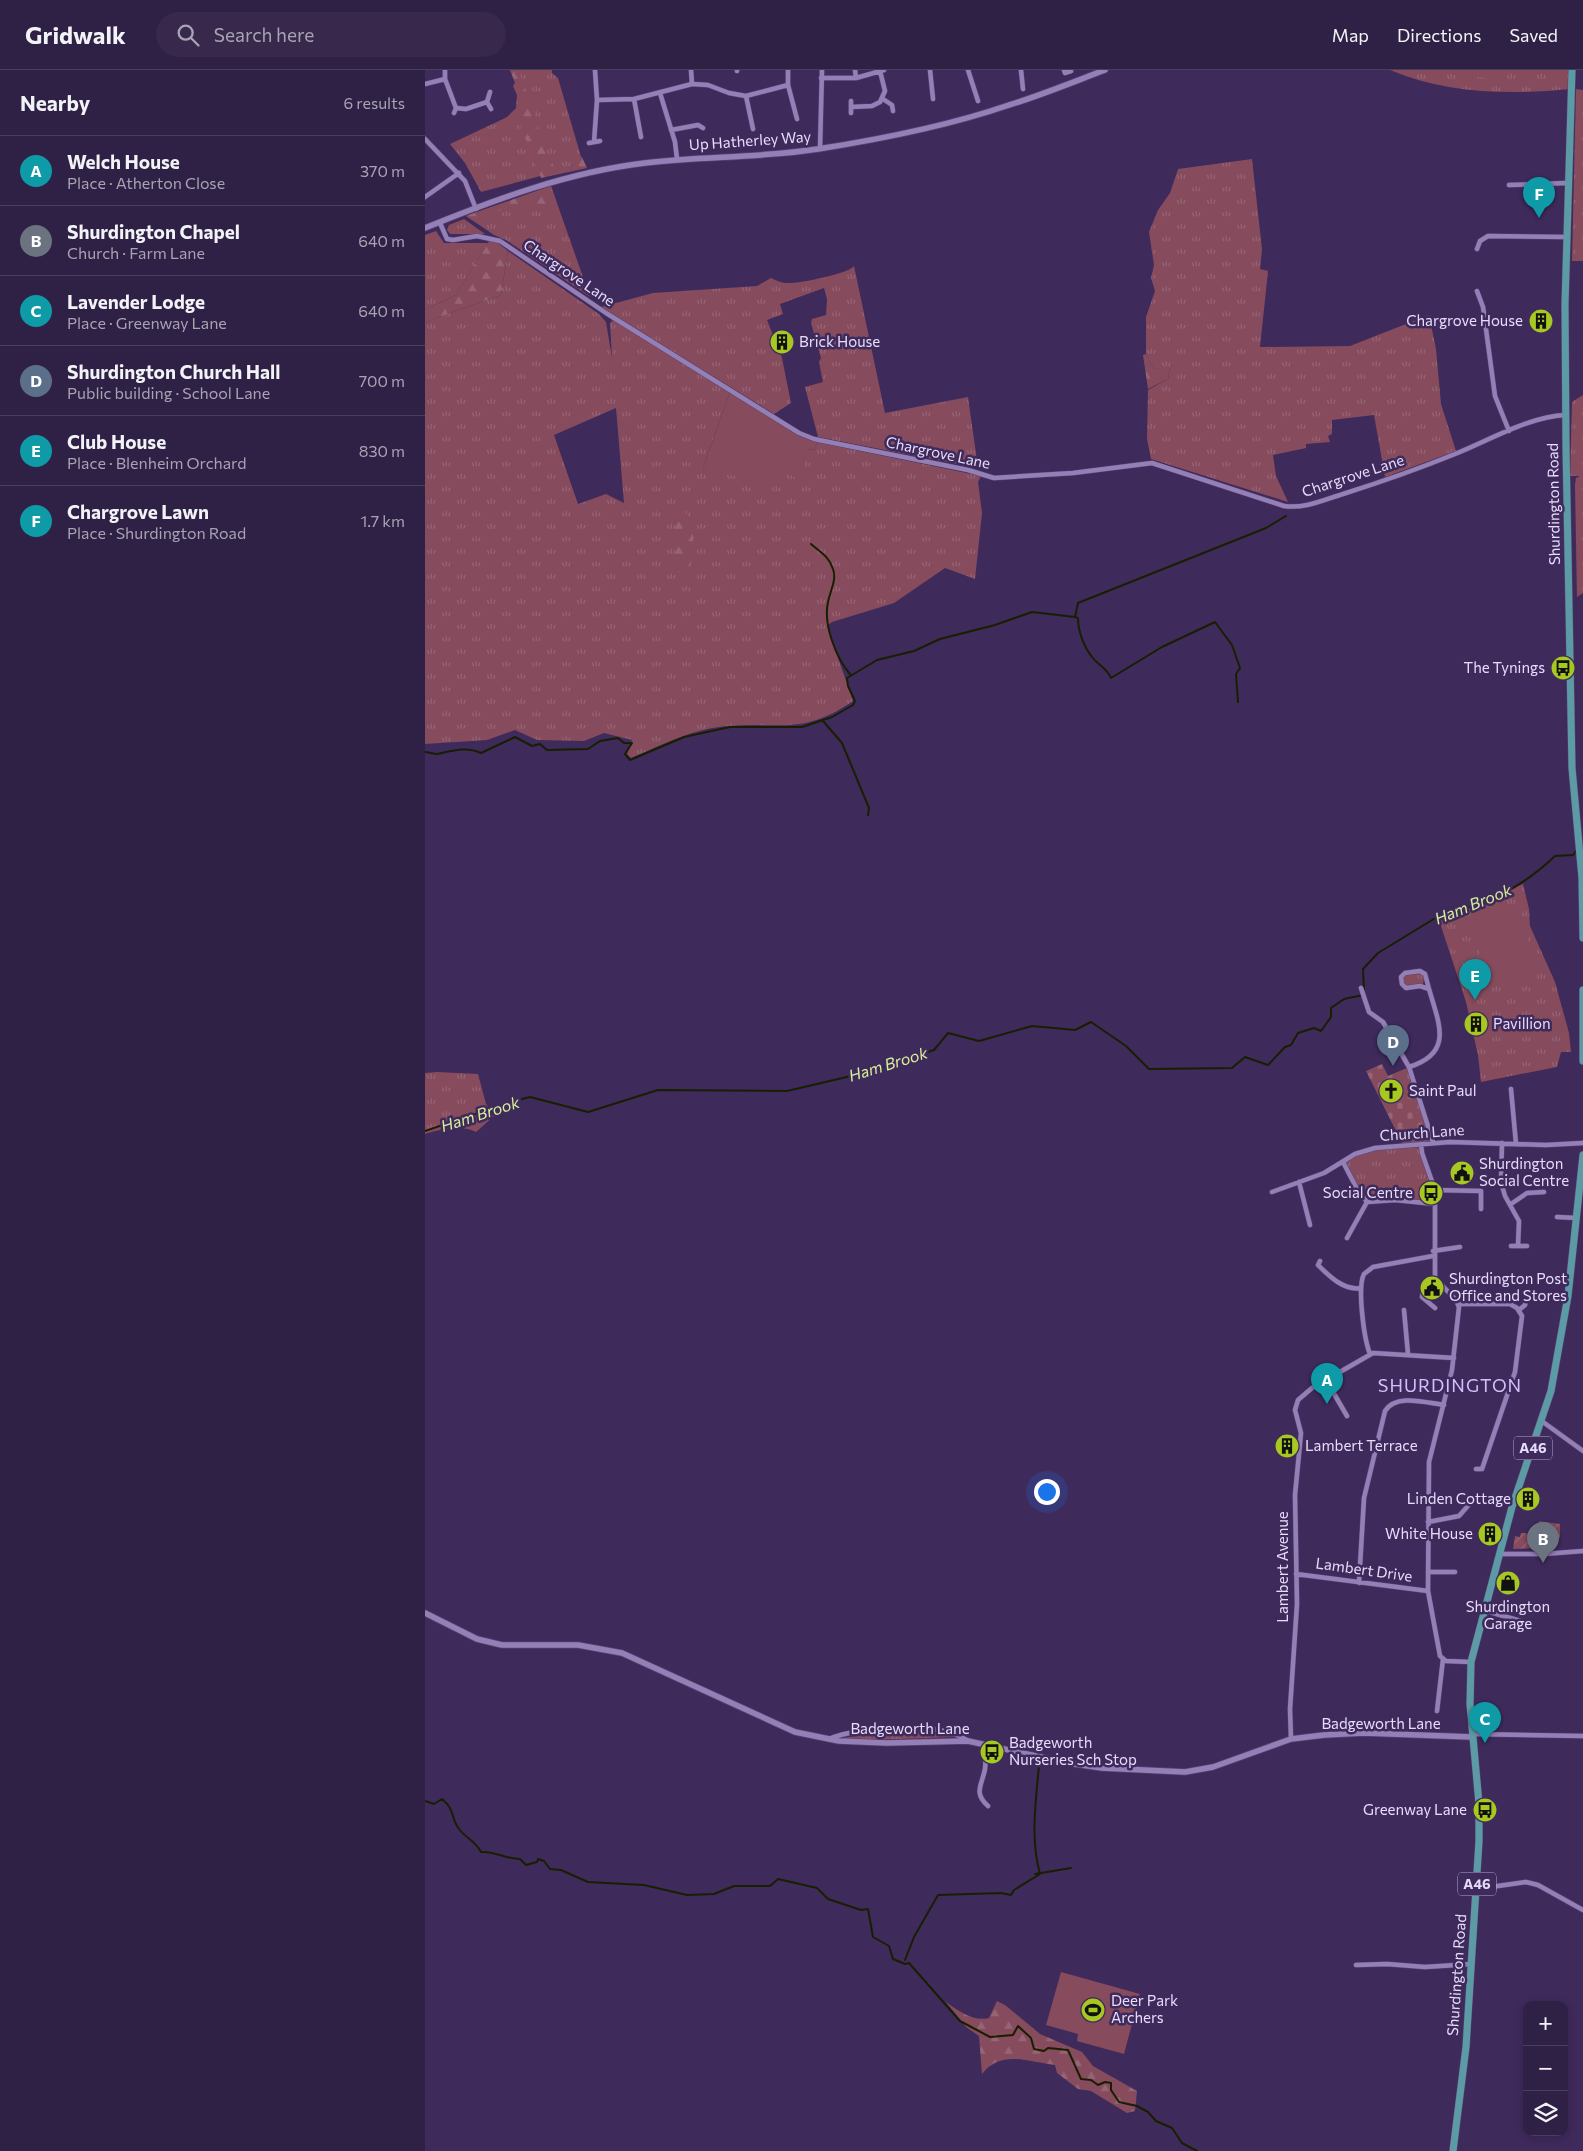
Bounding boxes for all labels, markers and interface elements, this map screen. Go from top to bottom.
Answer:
search box [156,12,506,57]
text: Gridwalk [25,20,126,49]
icon: search [174,21,202,49]
text: Search here [214,23,314,46]
text: Map [1332,24,1369,46]
text: Directions [1397,24,1481,46]
text: Saved [1509,24,1558,46]
text: Nearby [20,90,90,115]
text: 6 results [344,93,405,112]
street label: Up Hatherley Way [688,127,812,153]
text: Welch House [67,150,180,173]
text: A [30,161,42,180]
text: 370 m [360,161,405,180]
text: Place · Atherton Close [67,173,225,192]
pin: F [1523,177,1555,218]
text: Shurdington Chapel [67,220,240,243]
text: B [31,231,41,250]
text: 640 m [358,231,405,250]
street label: Chargrove Lane [520,235,619,309]
text: Church · Farm Lane [67,243,205,262]
text: Lavender Lodge [67,290,205,313]
text: C [31,301,41,320]
text: 640 m [358,301,405,320]
building icon: Chargrove House [1528,308,1554,334]
place label: Chargrove House [1406,311,1523,329]
text: Place · Greenway Lane [67,313,227,332]
building icon: Brick House [769,329,795,355]
place label: Brick House [799,332,880,350]
text: Shurdington Church Hall [67,360,280,383]
text: D [30,371,42,390]
text: 700 m [359,371,405,390]
text: Public building · School Lane [67,383,270,402]
text: Club House [67,430,166,453]
street label: Chargrove Lane [884,432,992,472]
text: E [31,441,41,460]
text: 830 m [359,441,405,460]
street label: Shurdington Road [1543,443,1563,565]
street label: Chargrove Lane [1299,450,1406,500]
text: Place · Blenheim Orchard [67,453,246,472]
text: Chargrove Lawn [67,500,209,523]
text: F [31,511,41,530]
text: 1.7 km [360,511,405,530]
text: Place · Shurdington Road [67,523,246,542]
bus stop icon: The Tynings [1550,655,1576,681]
place label: The Tynings [1464,658,1545,676]
water label: Ham Brook [1431,879,1515,928]
pin: E [1459,959,1491,1000]
building icon: Pavillion [1463,1011,1489,1037]
place label: Pavillion [1493,1014,1551,1032]
pin: D [1377,1025,1409,1066]
water label: Ham Brook [846,1042,930,1085]
church icon: Saint Paul [1378,1078,1404,1104]
place label: Saint Paul [1409,1081,1477,1099]
water label: Ham Brook [438,1092,522,1135]
street label: Church Lane [1379,1120,1465,1144]
place label: Shurdington Social Centre [1479,1154,1569,1189]
public building icon: Shurdington Social Centre [1449,1160,1475,1186]
bus stop icon: Social Centre [1418,1180,1444,1206]
place label: Social Centre [1323,1183,1413,1201]
place label: Shurdington Post Office and Stores [1449,1269,1567,1304]
public building icon: Shurdington Post Office and Stores [1419,1275,1445,1301]
pin: A [1311,1363,1343,1404]
district label: SHURDINGTON [1378,1374,1522,1396]
building icon: Lambert Terrace [1274,1433,1300,1459]
place label: Lambert Terrace [1305,1436,1418,1454]
road number: A46 [1514,1436,1552,1460]
your location [1034,1479,1060,1505]
building icon: Linden Cottage [1515,1486,1541,1512]
place label: Linden Cottage [1407,1489,1511,1507]
street label: Lambert Avenue [1273,1511,1291,1623]
building icon: White House [1477,1521,1503,1547]
pin: B [1527,1522,1559,1563]
place label: White House [1385,1524,1473,1542]
street label: Lambert Drive [1315,1553,1414,1585]
shop icon: Shurdington Garage [1495,1570,1521,1596]
place label: Shurdington Garage [1466,1597,1550,1632]
pin: C [1469,1702,1501,1743]
street label: Badgeworth Lane [1321,1714,1441,1732]
street label: Badgeworth Lane [850,1719,970,1737]
place label: Badgeworth Nurseries Sch Stop [1009,1733,1137,1768]
bus stop icon: Badgeworth Nurseries Sch Stop [979,1739,1005,1765]
bus stop icon: Greenway Lane [1472,1797,1498,1823]
place label: Greenway Lane [1363,1800,1467,1818]
road number: A46 [1458,1872,1496,1896]
street label: Shurdington Road [1443,1913,1469,2037]
place label: Deer Park Archers [1111,1991,1178,2026]
sports icon: Deer Park Archers [1080,1997,1106,2023]
map controls [1523,2001,1568,2136]
button: + [1523,2001,1568,2046]
button: − [1523,2046,1568,2091]
button: layers [1523,2091,1568,2136]

